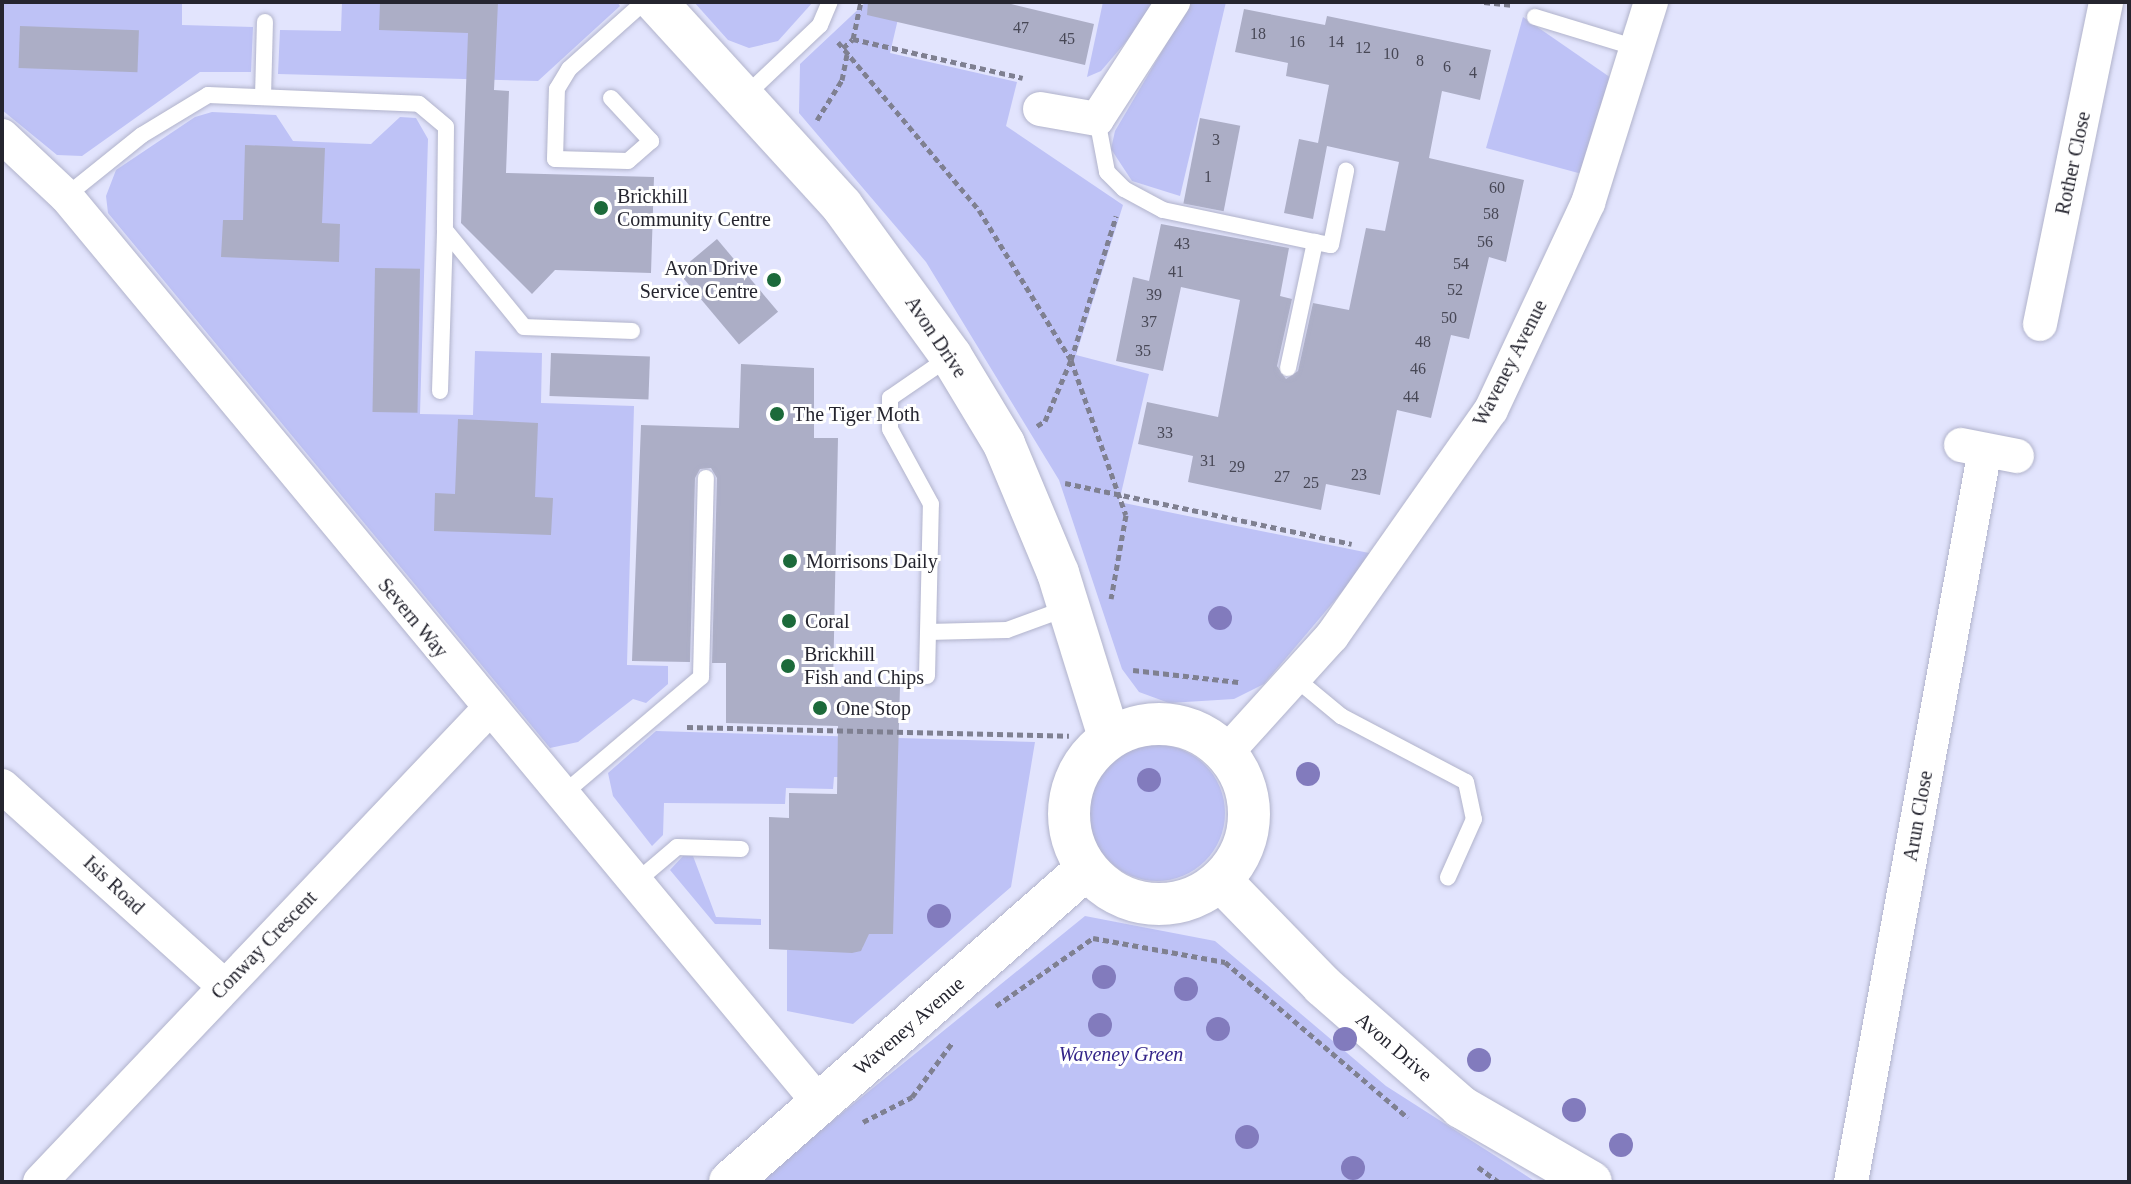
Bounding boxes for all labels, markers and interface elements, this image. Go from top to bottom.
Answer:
house number: 47 [1013,18,1029,38]
house number: 18 [1250,24,1266,44]
house number: 45 [1059,29,1075,49]
house number: 16 [1289,32,1305,52]
house number: 14 [1328,32,1344,52]
house number: 12 [1355,38,1371,58]
house number: 10 [1383,44,1399,64]
house number: 8 [1416,51,1424,71]
house number: 6 [1443,57,1451,77]
house number: 4 [1469,63,1477,83]
street label: Rother Close [2050,109,2096,217]
house number: 3 [1212,130,1220,150]
house number: 1 [1204,167,1212,187]
house number: 60 [1489,178,1505,198]
place label: Brickhill Community Centre [617,184,771,231]
marker: Brickhill Community Centre [592,199,610,217]
house number: 58 [1483,204,1499,224]
house number: 56 [1477,232,1493,252]
house number: 43 [1174,234,1190,254]
house number: 54 [1453,254,1469,274]
place label: Avon Drive Service Centre [640,256,758,303]
house number: 41 [1168,262,1184,282]
marker: Avon Drive Service Centre [765,271,783,289]
house number: 52 [1447,280,1463,300]
house number: 39 [1146,285,1162,305]
street label: Avon Drive [900,292,972,382]
street label: Waveney Avenue [1468,295,1552,431]
house number: 50 [1441,308,1457,328]
house number: 37 [1141,312,1157,332]
house number: 48 [1415,332,1431,352]
house number: 35 [1135,341,1151,361]
house number: 46 [1410,359,1426,379]
house number: 44 [1403,387,1419,407]
place label: The Tiger Moth [793,402,920,426]
marker: The Tiger Moth [768,405,786,423]
house number: 33 [1157,423,1173,443]
house number: 31 [1200,451,1216,471]
house number: 29 [1229,457,1245,477]
house number: 23 [1351,465,1367,485]
house number: 27 [1274,467,1290,487]
house number: 25 [1303,473,1319,493]
place label: Morrisons Daily [806,549,938,573]
marker: Morrisons Daily [781,552,799,570]
street label: Severn Way [373,573,453,663]
place label: Coral [805,609,849,633]
marker: Coral [780,612,798,630]
place label: Brickhill Fish and Chips [804,642,924,689]
marker: Brickhill Fish and Chips [779,657,797,675]
place label: One Stop [836,696,911,720]
marker: One Stop [811,699,829,717]
street label: Arun Close [1898,769,1938,863]
street label: Isis Road [78,851,150,919]
street label: Conway Crescent [206,886,322,1004]
street label: Waveney Avenue [848,971,970,1081]
street label: Avon Drive [1351,1007,1437,1087]
park label: Waveney Green [1059,1042,1183,1066]

